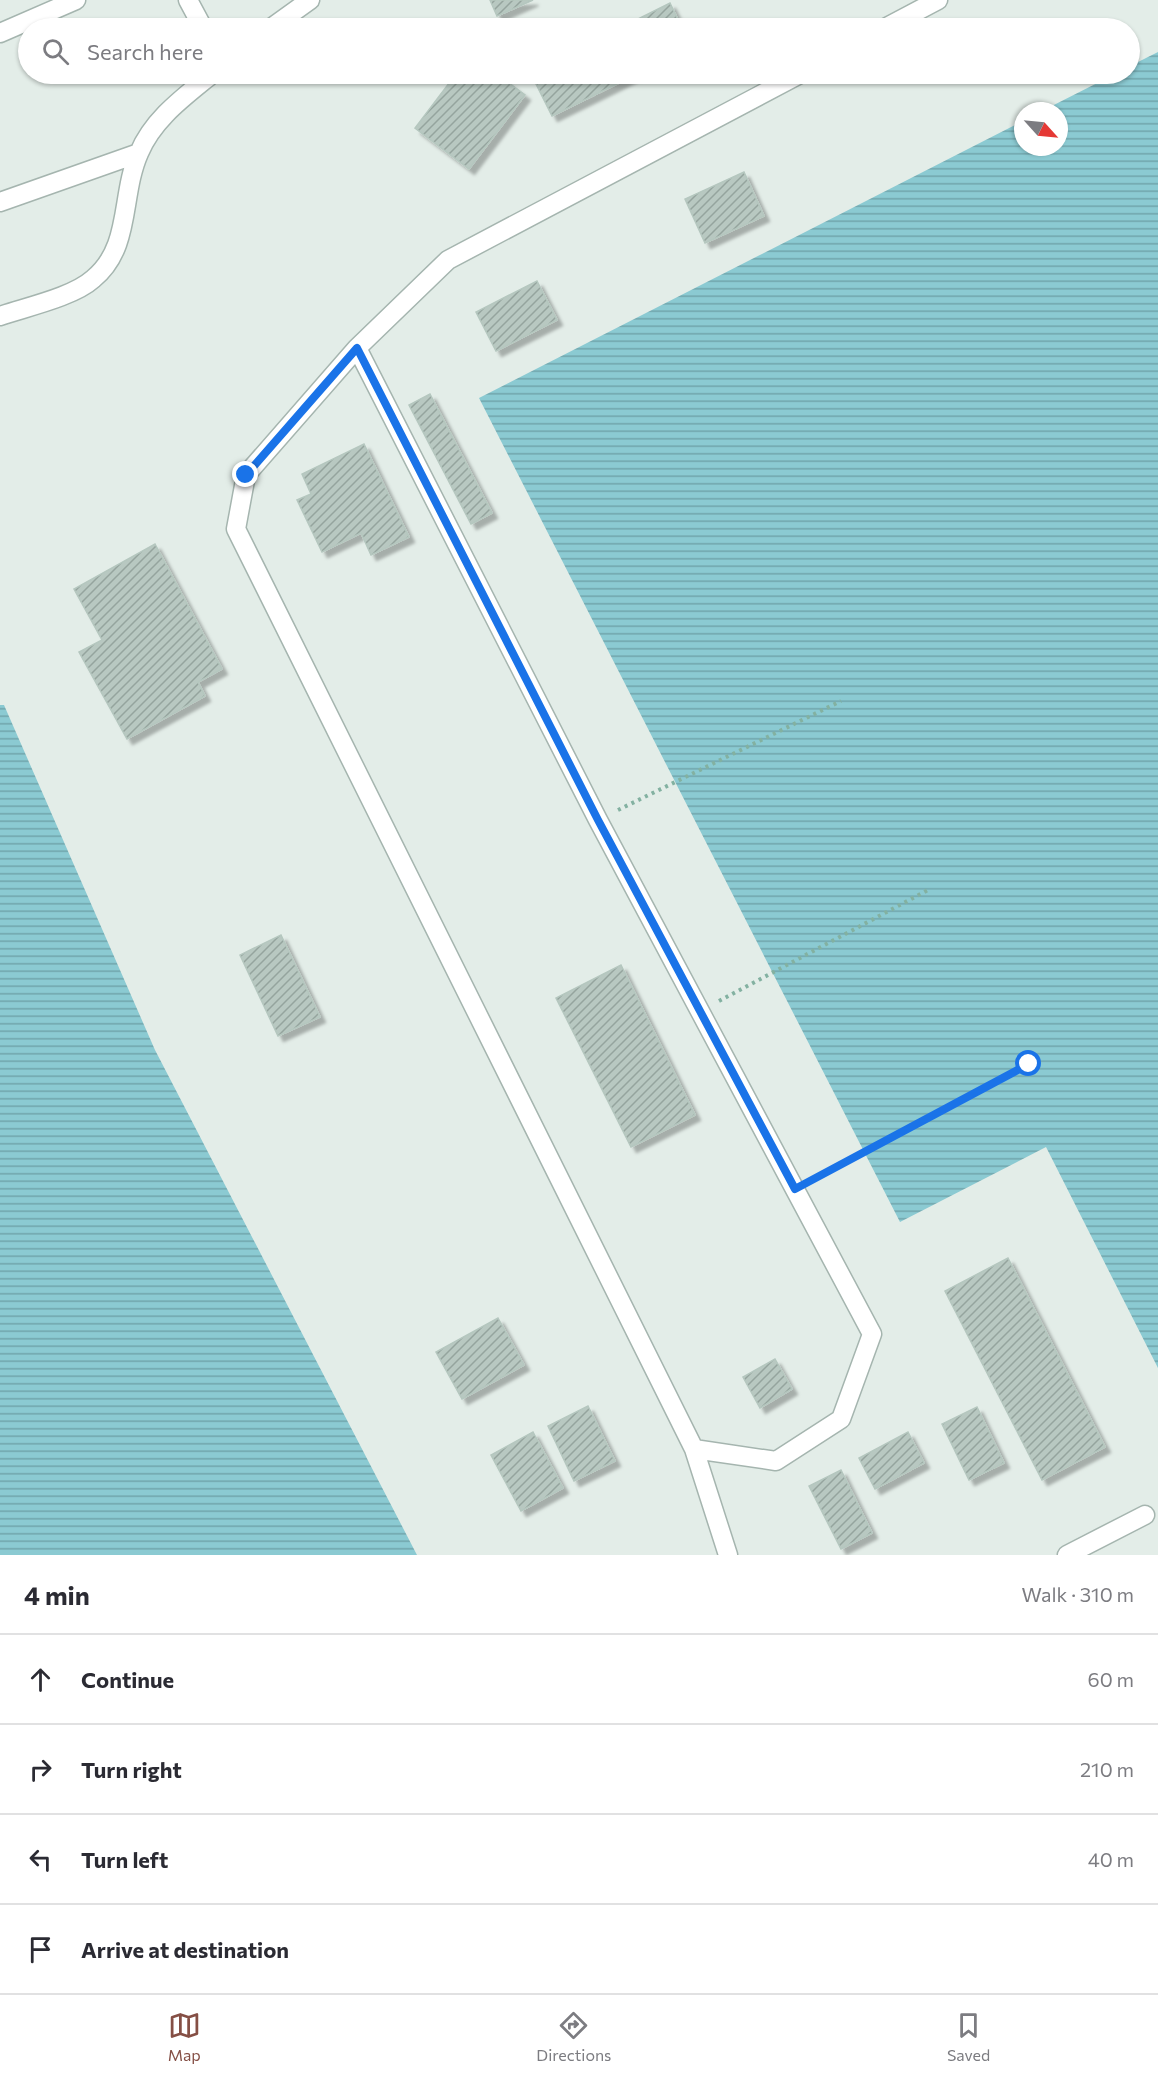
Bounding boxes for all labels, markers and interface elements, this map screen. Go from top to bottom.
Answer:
search box [18,18,1140,84]
icon: search [39,35,72,68]
text: Search here [87,38,203,65]
north arrow [1014,102,1068,156]
route end [232,461,258,487]
route start [1015,1050,1041,1076]
text: 4 min [24,1579,90,1610]
text: Walk · 310 m [1022,1582,1134,1606]
icon: ahead [24,1663,57,1696]
text: Continue [81,1666,174,1693]
text: 60 m [1088,1667,1134,1691]
icon: right [24,1753,57,1786]
text: Turn right [81,1756,182,1783]
text: 210 m [1080,1757,1134,1781]
icon: left [24,1843,57,1876]
text: Turn left [81,1846,168,1873]
text: 40 m [1088,1847,1134,1871]
icon: arrive [24,1933,57,1966]
text: Arrive at destination [81,1936,289,1963]
tab: Map [168,2009,201,2064]
tab: Directions [536,2009,611,2064]
tab: Saved [947,2009,990,2064]

